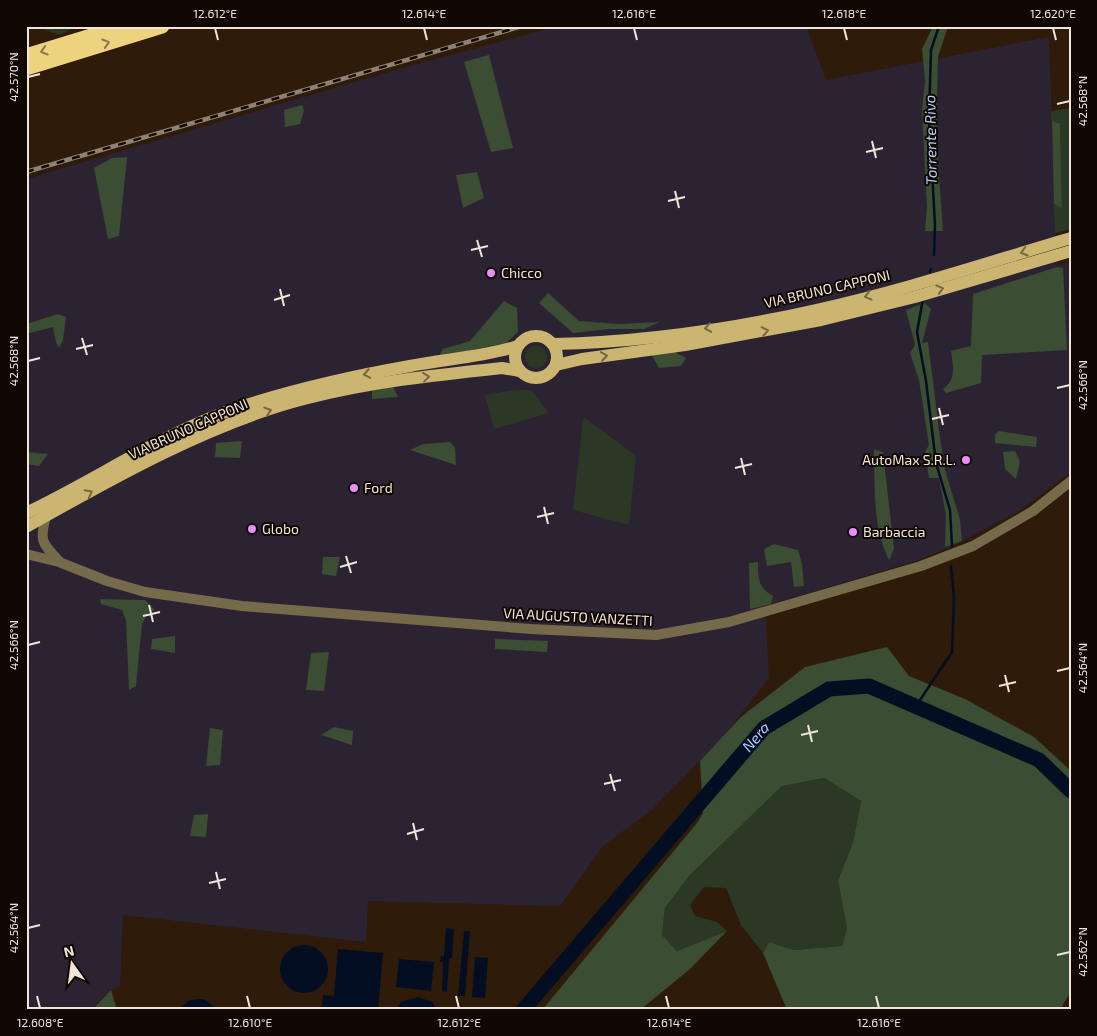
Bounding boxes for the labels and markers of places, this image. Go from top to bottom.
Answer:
place label: Chicco [501,264,542,281]
marker: Chicco [485,267,497,279]
place label: AutoMax S.R.L. [862,451,956,468]
marker: AutoMax S.R.L. [960,454,972,466]
place label: Ford [364,479,393,496]
marker: Ford [348,482,360,494]
place label: Globo [262,520,299,537]
marker: Globo [246,523,258,535]
place label: Barbaccia [863,523,925,540]
marker: Barbaccia [847,526,859,538]

